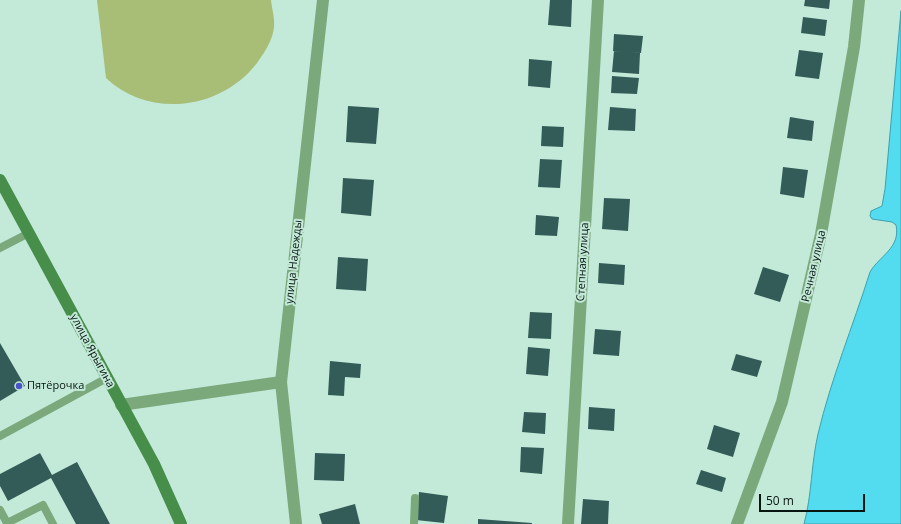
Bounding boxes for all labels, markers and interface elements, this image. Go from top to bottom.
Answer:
street label: улица Надежды [283,219,305,305]
street label: Степная улица [574,222,592,302]
street label: Речная улица [799,229,829,303]
street label: улица Ярыгина [67,312,117,390]
place label: Пятёрочка [27,379,84,393]
marker: Пятёрочка [14,381,24,391]
scale bar [761,486,867,512]
text: 50 m [766,492,794,509]

